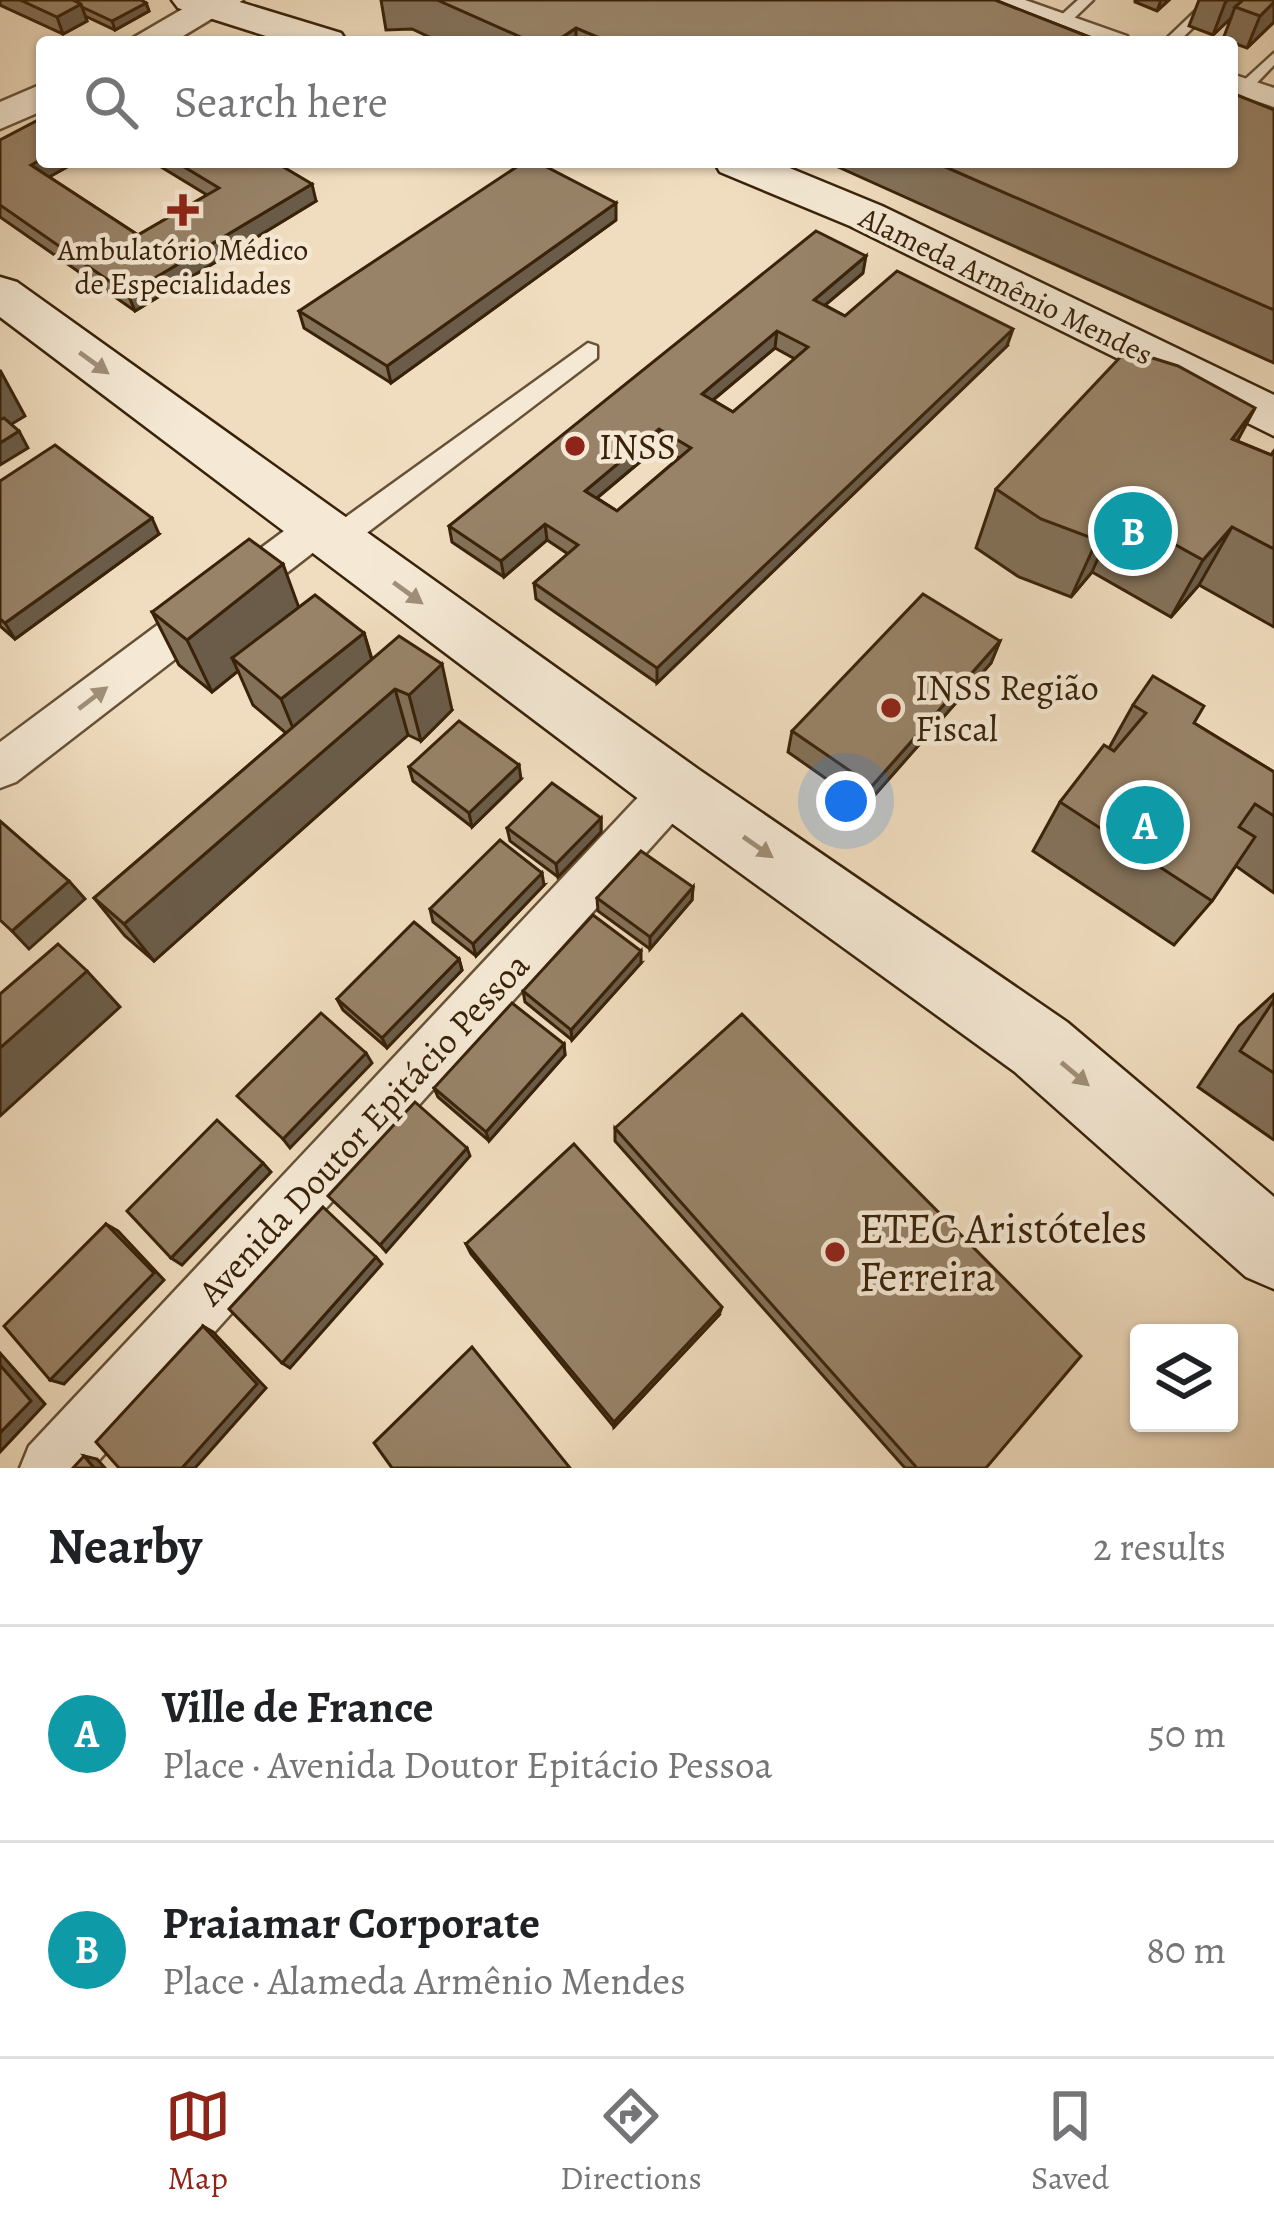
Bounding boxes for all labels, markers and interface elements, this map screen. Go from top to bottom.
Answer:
search box [36,36,1238,168]
icon: search [78,69,144,135]
text: Search here [174,71,388,133]
marker: Ambulatório Médico de Especialidades [167,194,199,226]
street label: Alameda Armênio Mendes [852,197,1159,374]
place label: Ambulatório Médico de Especialidades [57,230,308,304]
one-way arrow [78,350,110,374]
place label: INSS [599,422,676,471]
marker: INSS [562,433,588,459]
pin: B [1094,486,1172,576]
one-way arrow [392,581,424,605]
place label: INSS Região Fiscal [915,663,1099,753]
one-way arrow [77,686,109,710]
marker: INSS Região Fiscal [878,695,904,721]
your location [816,771,876,831]
pin: A [1106,780,1184,870]
one-way arrow [742,835,774,858]
street label: Avenida Doutor Epitácio Pessoa [186,941,540,1316]
one-way arrow [1060,1061,1090,1087]
place label: ETEC Aristóteles Ferreira [859,1200,1147,1305]
marker: ETEC Aristóteles Ferreira [822,1239,848,1265]
map controls [1130,1324,1238,1432]
button: layers [1130,1324,1238,1432]
text: Nearby [48,1511,202,1581]
text: 2 results [1093,1520,1226,1573]
text: Ville de France [162,1676,434,1738]
text: A [75,1707,99,1760]
text: 50 m [1148,1707,1226,1760]
text: Place · Avenida Doutor Epitácio Pessoa [162,1738,773,1791]
text: Praiamar Corporate [162,1892,540,1954]
text: B [75,1923,99,1976]
text: 80 m [1146,1923,1226,1976]
text: Place · Alameda Armênio Mendes [162,1954,686,2007]
tab: Map [165,2083,231,2200]
tab: Directions [560,2083,702,2200]
tab: Saved [1031,2083,1109,2200]

